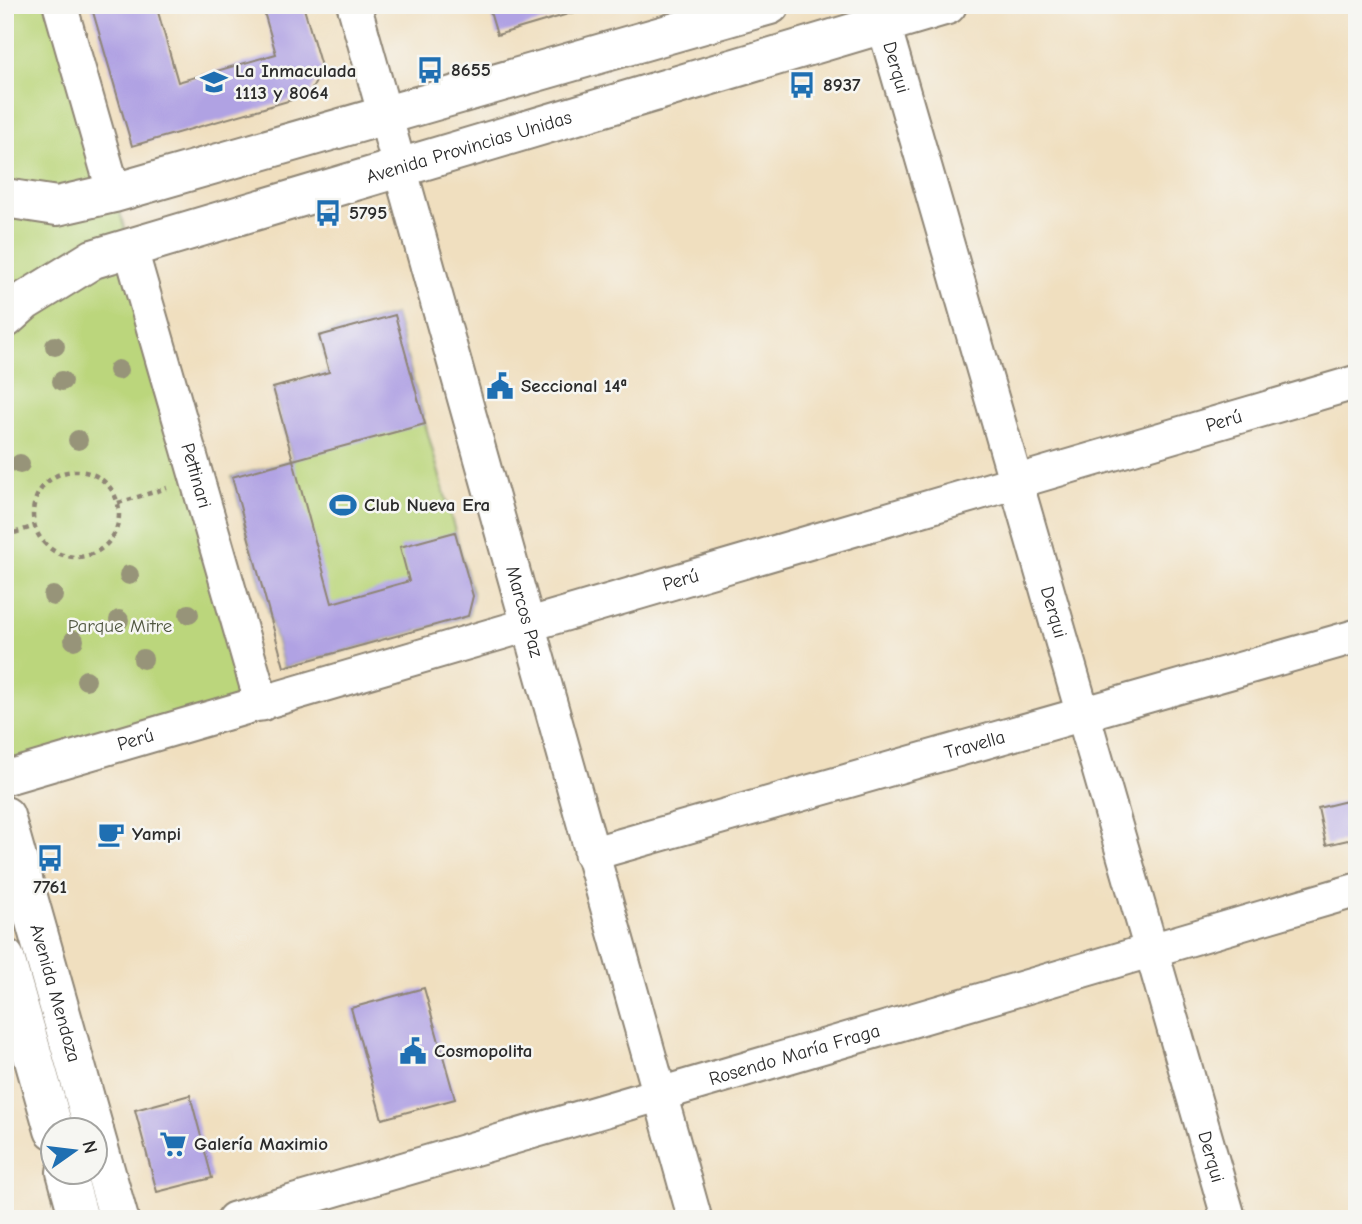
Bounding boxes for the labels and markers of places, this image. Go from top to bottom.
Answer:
bus stop icon: 8655 [415,55,445,85]
place label: 8655 [451,59,491,81]
place label: La Inmaculada 1113 y 8064 [235,60,356,104]
school or university icon: La Inmaculada 1113 y 8064 [199,67,229,97]
bus stop icon: 8937 [787,70,817,100]
place label: 8937 [823,74,861,96]
bus stop icon: 5795 [313,198,343,228]
place label: 5795 [349,202,387,224]
public building icon: Seccional 14ª [485,371,515,401]
place label: Seccional 14ª [521,375,627,397]
sports icon: Club Nueva Era [328,490,358,520]
place label: Club Nueva Era [364,494,490,516]
cafe icon: Yampi [96,819,126,849]
place label: Yampi [132,823,181,845]
bus stop icon: 7761 [35,843,65,873]
place label: 7761 [33,876,67,898]
public building icon: Cosmopolita [398,1036,428,1066]
place label: Cosmopolita [434,1040,533,1062]
supermarket icon: Galería Maximio [158,1129,188,1159]
place label: Galería Maximio [194,1133,328,1155]

